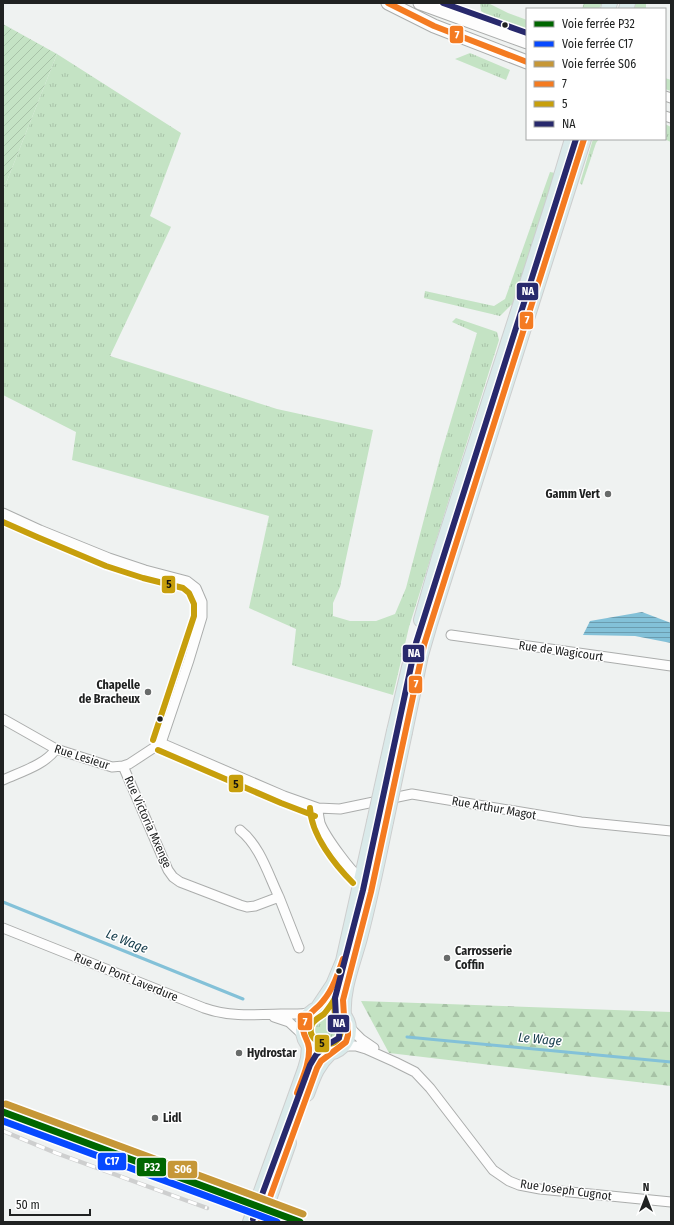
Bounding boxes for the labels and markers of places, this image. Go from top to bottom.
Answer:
unlabelled marker [500,20,510,30]
place label: Gamm Vert [545,487,601,501]
marker: Gamm Vert [603,489,613,499]
place label: Chapelle de Bracheux [79,678,140,706]
marker: Chapelle de Bracheux [143,687,153,697]
unlabelled marker [155,714,165,724]
place label: Carrosserie Coffin [455,944,512,972]
marker: Carrosserie Coffin [442,953,452,963]
unlabelled marker [334,966,344,976]
place label: Hydrostar [247,1046,297,1060]
marker: Hydrostar [234,1048,244,1058]
place label: Lidl [163,1111,182,1125]
marker: Lidl [150,1113,160,1123]

